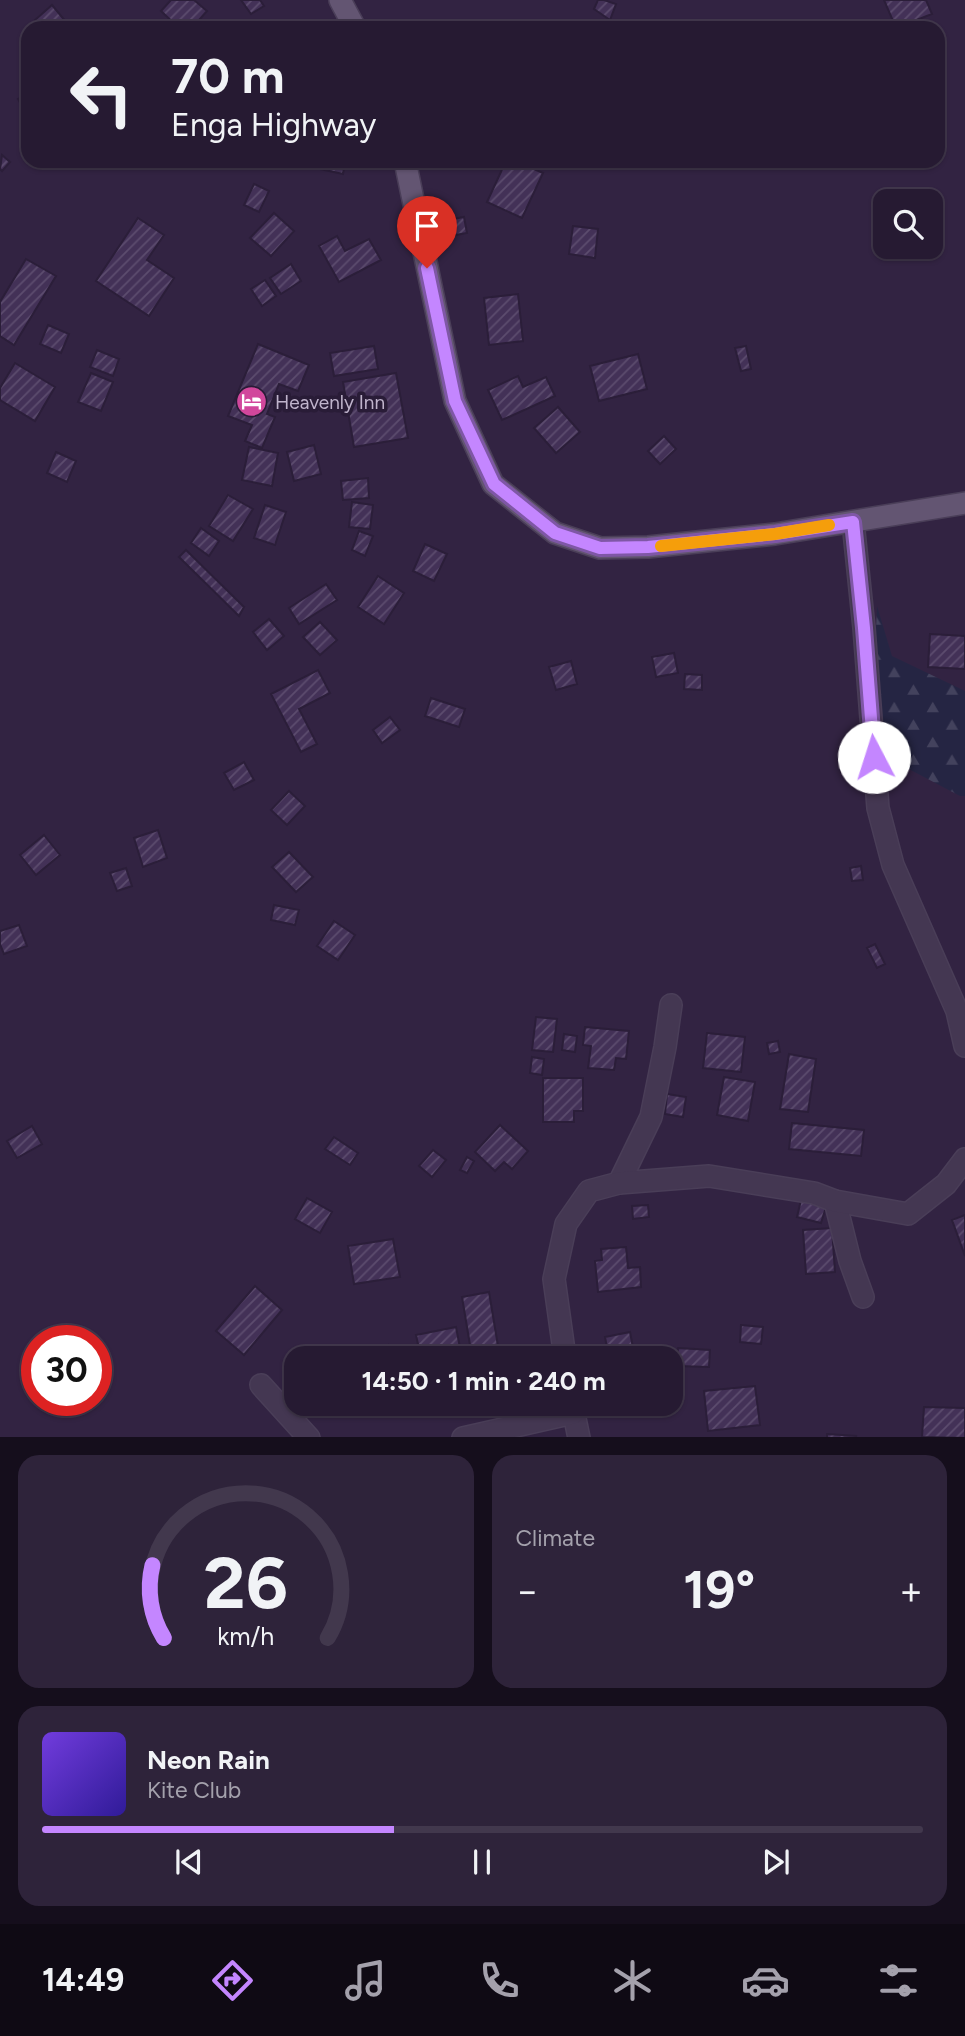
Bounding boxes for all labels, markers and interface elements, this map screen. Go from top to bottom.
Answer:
text: 70 m [171,46,284,105]
icon: left [56,49,147,140]
text: Enga Highway [171,106,376,144]
map controls [873,189,943,259]
button: search [873,189,943,259]
pin [397,196,457,268]
icon: arrive [408,207,446,245]
hotel icon: Heavenly Inn [235,385,269,419]
place label: Heavenly Inn [275,391,385,414]
position arrow [837,720,911,794]
speed limit sign: 30 [21,1325,112,1416]
text: 14:50 · 1 min · 240 m [361,1365,606,1397]
text: Climate [516,1524,595,1552]
text: 26 [204,1539,288,1626]
text: 19° [683,1559,755,1621]
text: − [516,1568,539,1614]
text: + [899,1568,923,1614]
text: km/h [217,1620,274,1650]
text: Neon Rain [147,1744,270,1776]
text: Kite Club [147,1776,241,1804]
icon: previous [170,1843,208,1881]
icon: pause [463,1843,501,1881]
icon: next [757,1843,795,1881]
icon: directions [208,1956,257,2005]
icon: music [341,1956,390,2005]
icon: phone [475,1956,524,2005]
icon: climate [608,1956,657,2005]
icon: car [741,1956,790,2005]
icon: filters [874,1956,923,2005]
text: 14:49 [42,1961,124,1999]

